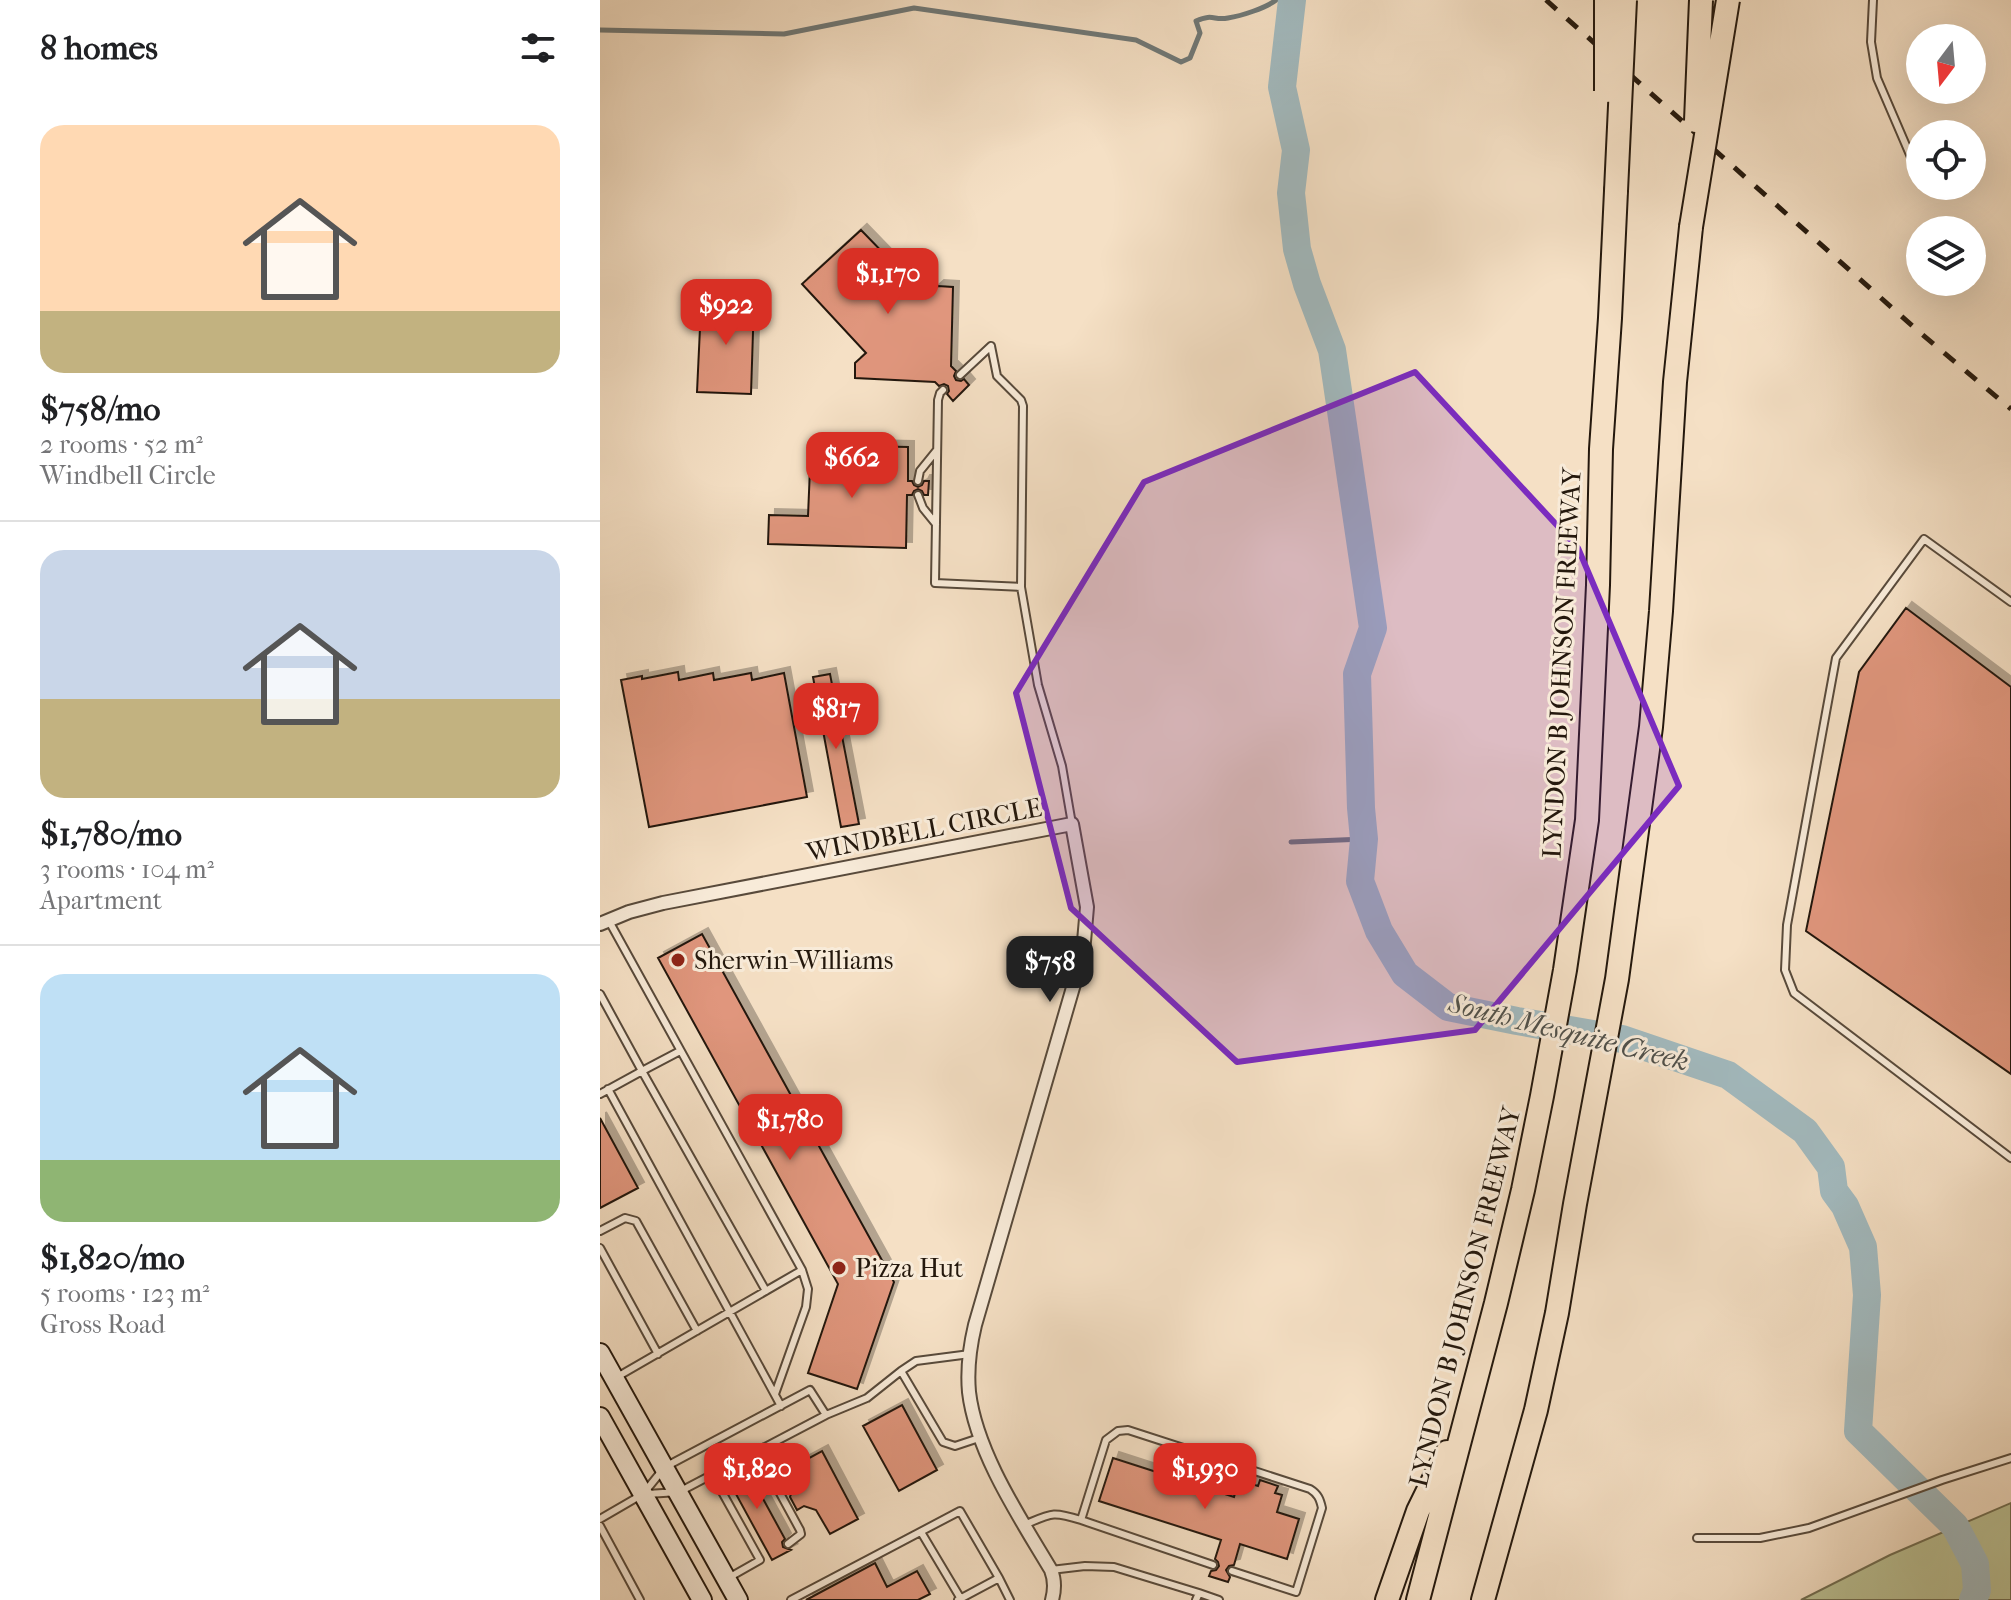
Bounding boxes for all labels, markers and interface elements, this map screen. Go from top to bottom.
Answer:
north arrow [1906,24,1986,104]
map controls [1906,24,1986,296]
icon: filters [516,26,560,70]
text: 8 homes [40,28,158,68]
button: locate [1906,120,1986,200]
icon: home [228,177,372,321]
button: layers [1906,216,1986,296]
pin: $1,170 [823,248,953,316]
text: $1,170 [855,258,921,289]
pin: $922 [679,279,773,347]
text: $922 [699,289,753,320]
text: $758/mo [40,389,161,429]
text: 2 rooms · 52 m² [40,429,203,460]
pin: $662 [805,432,899,500]
text: $662 [824,442,880,473]
text: Windbell Circle [40,460,216,491]
street label: LYNDON B JOHNSON FREEWAY [1536,466,1588,859]
icon: home [228,602,372,746]
pin: $817 [789,683,883,751]
text: $817 [811,693,861,724]
street label: WINDBELL CIRCLE [803,792,1044,868]
text: $1,780/mo [40,814,182,854]
text: 3 rooms · 104 m² [40,854,214,885]
text: Apartment [40,885,162,916]
pin: $758 [1003,936,1097,1004]
place label: Sherwin-Williams [694,945,893,976]
text: $758 [1024,946,1076,977]
marker: Sherwin-Williams [669,951,687,969]
water label: South Mesquite Creek [1445,986,1692,1078]
icon: home [228,1026,372,1170]
pin: $1,780 [725,1094,855,1162]
street label: LYNDON B JOHNSON FREEWAY [1403,1102,1528,1490]
text: $1,780 [756,1104,824,1135]
text: $1,820/mo [40,1238,185,1278]
place label: Pizza Hut [855,1253,964,1284]
marker: Pizza Hut [830,1259,848,1277]
text: 5 rooms · 123 m² [40,1278,209,1309]
text: Gross Road [40,1309,165,1340]
pin: $1,820 [692,1443,822,1511]
pin: $1,930 [1140,1443,1270,1511]
text: $1,820 [722,1453,792,1484]
text: $1,930 [1171,1453,1239,1484]

